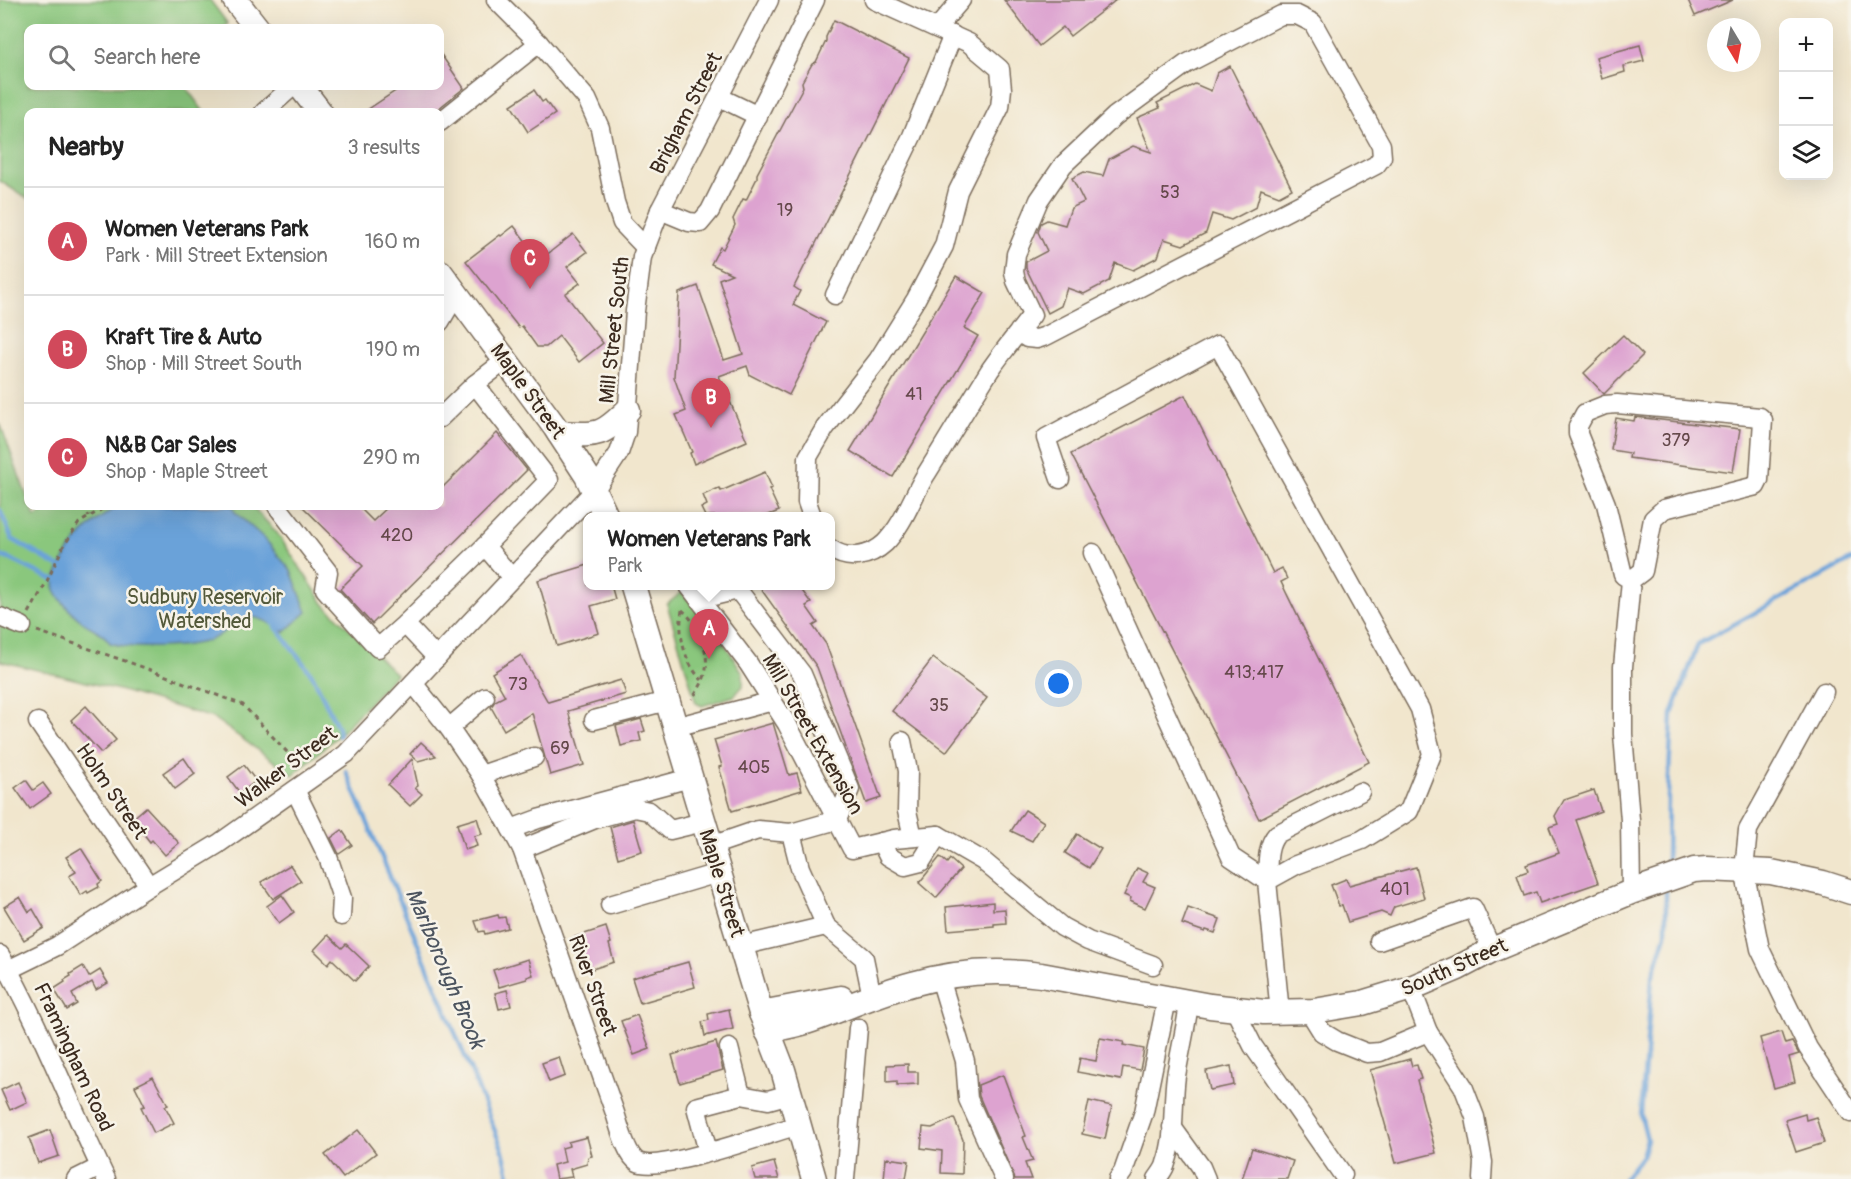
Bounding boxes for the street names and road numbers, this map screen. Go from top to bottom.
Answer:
street label: Brigham Street [644,47,729,179]
street label: Mill Street South [593,255,636,405]
street label: Maple Street [484,338,572,445]
street label: Mill Street Extension [756,649,870,819]
street label: Walker Street [230,720,343,815]
street label: Holm Street [70,738,154,845]
street label: Maple Street [692,826,751,941]
street label: River Street [562,931,623,1040]
street label: South Street [1397,932,1512,1003]
street label: Framingham Road [27,979,120,1136]

